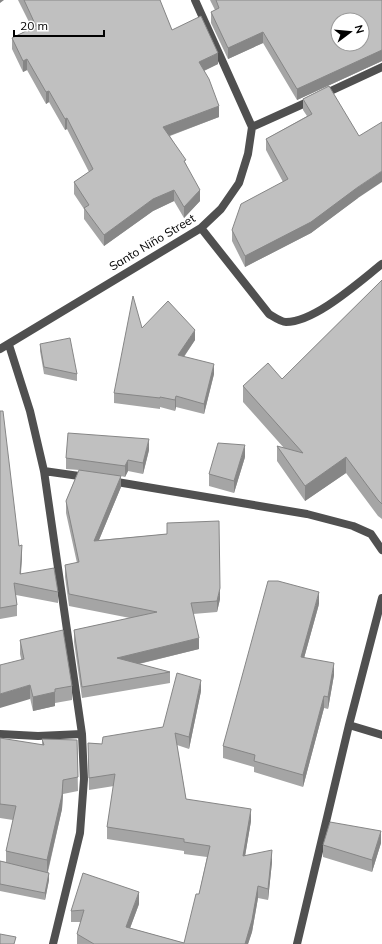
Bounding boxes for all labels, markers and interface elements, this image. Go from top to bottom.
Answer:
scale bar [14,12,104,38]
north arrow [330,12,370,52]
text: 20 m [20,18,48,33]
text: N [352,23,367,35]
street label: Santo Niño Street [106,210,198,274]

